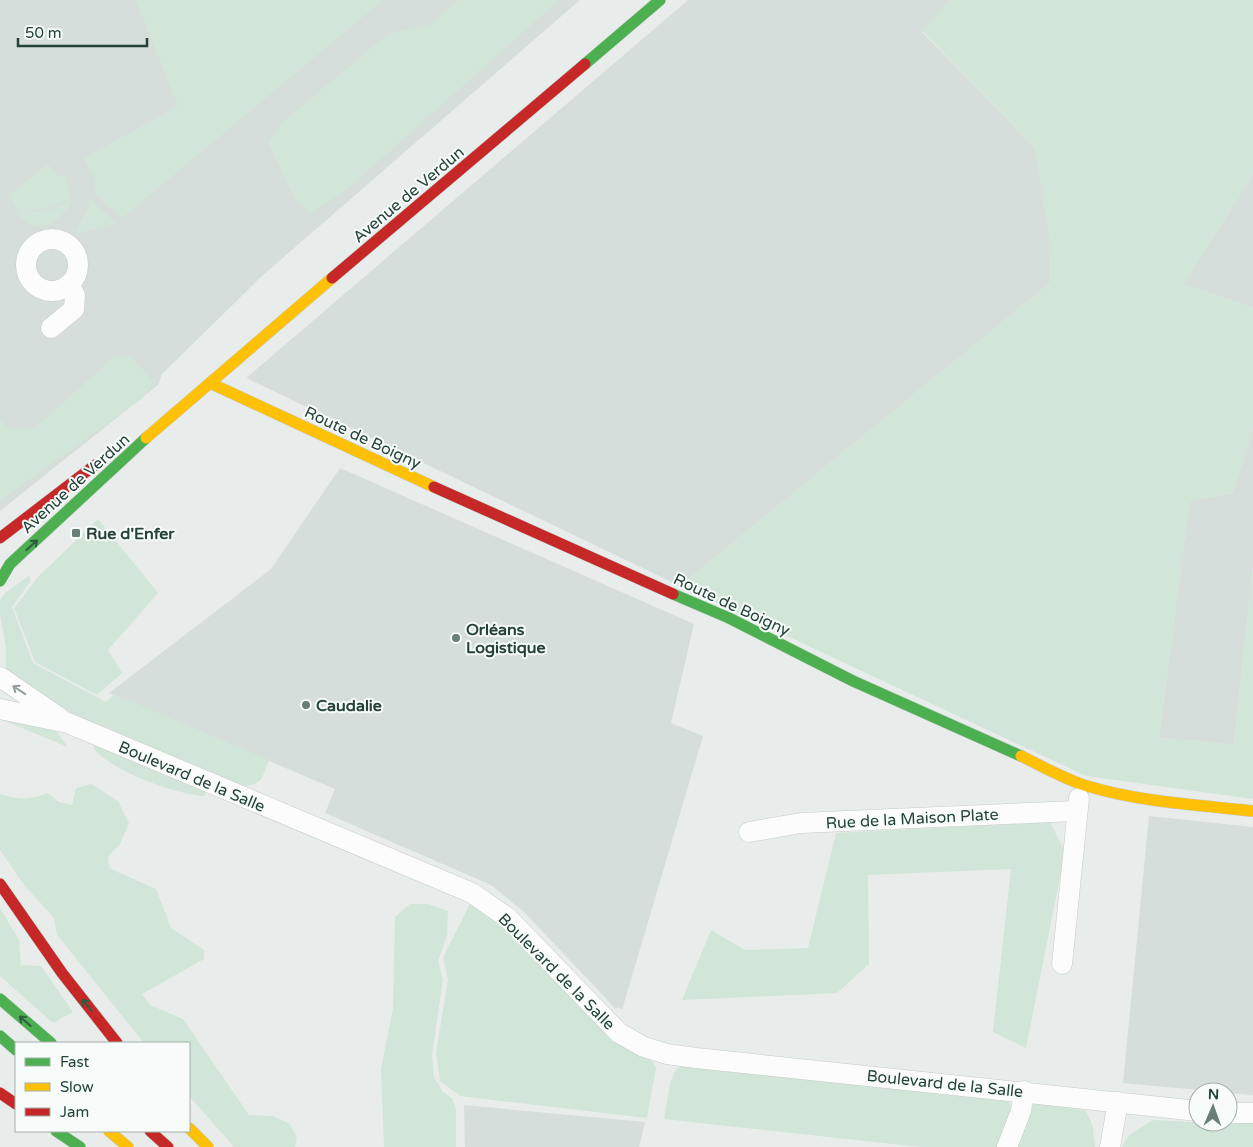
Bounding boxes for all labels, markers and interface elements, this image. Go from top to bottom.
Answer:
scale bar [18,15,146,47]
text: 50 m [25,24,62,42]
street label: Avenue de Verdun [349,142,469,247]
street label: Route de Boigny [301,402,424,474]
street label: Avenue de Verdun [17,430,134,538]
place label: Rue d'Enfer [86,524,175,544]
marker: Rue d'Enfer [70,527,82,539]
one-way arrow [25,539,38,551]
street label: Route de Boigny [670,569,793,641]
place label: Orléans Logistique [466,620,546,658]
marker: Orléans Logistique [450,632,462,644]
one-way arrow [13,685,27,695]
place label: Caudalie [316,696,382,716]
marker: Caudalie [300,699,312,711]
street label: Boulevard de la Salle [115,737,268,817]
street label: Rue de la Maison Plate [825,804,999,834]
street label: Boulevard de la Salle [494,909,619,1034]
one-way arrow [82,999,93,1012]
one-way arrow [19,1015,32,1027]
legend [15,1042,190,1132]
text: Fast [60,1053,90,1071]
street label: Boulevard de la Salle [866,1066,1024,1102]
text: Slow [60,1078,94,1096]
north arrow [1188,1082,1238,1132]
text: N [1208,1086,1219,1103]
text: Jam [60,1103,89,1121]

